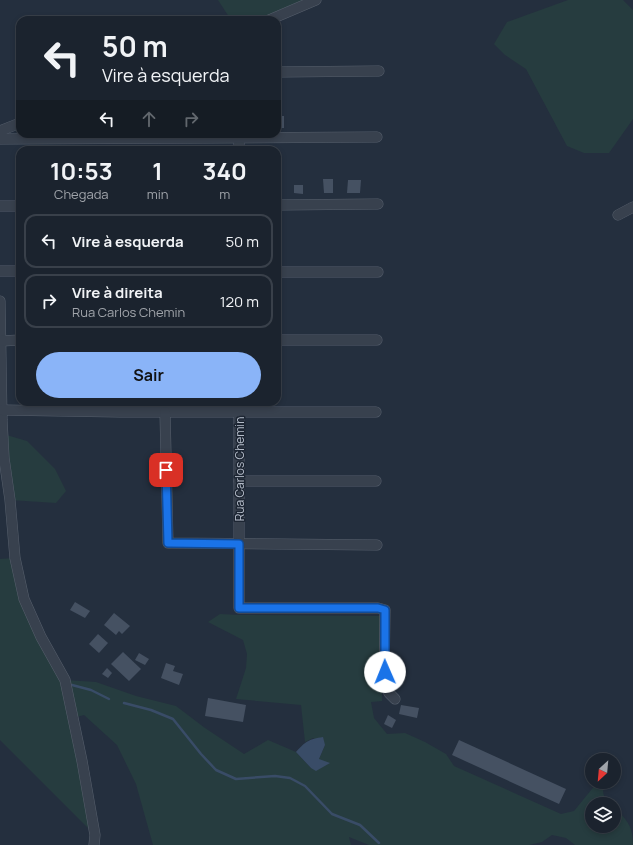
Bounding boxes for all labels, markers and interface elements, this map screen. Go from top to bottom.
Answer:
text: 50 m [102,27,168,65]
icon: left [36,32,88,84]
text: Vire à esquerda [102,63,230,87]
icon: left [96,108,118,130]
icon: ahead [138,108,160,130]
icon: right [180,108,202,130]
text: 10:53 [50,154,113,187]
text: 1 [152,154,163,187]
text: 340 [203,154,247,187]
text: Chegada [54,185,109,203]
text: min [147,185,168,203]
text: m [219,185,230,203]
icon: left [38,230,60,252]
text: Vire à esquerda [72,231,184,252]
text: 50 m [225,231,259,252]
text: Vire à direita [72,282,163,303]
icon: right [38,290,60,312]
text: 120 m [220,291,259,312]
text: Rua Carlos Chemin [72,303,185,321]
button: Sair [36,352,261,398]
street label: Rua Carlos Chemin [231,417,248,521]
pin [149,453,183,487]
icon: arrive [155,459,177,481]
position arrow [364,651,406,693]
north arrow [585,753,621,789]
map controls [585,753,621,833]
button: layers [585,797,621,833]

